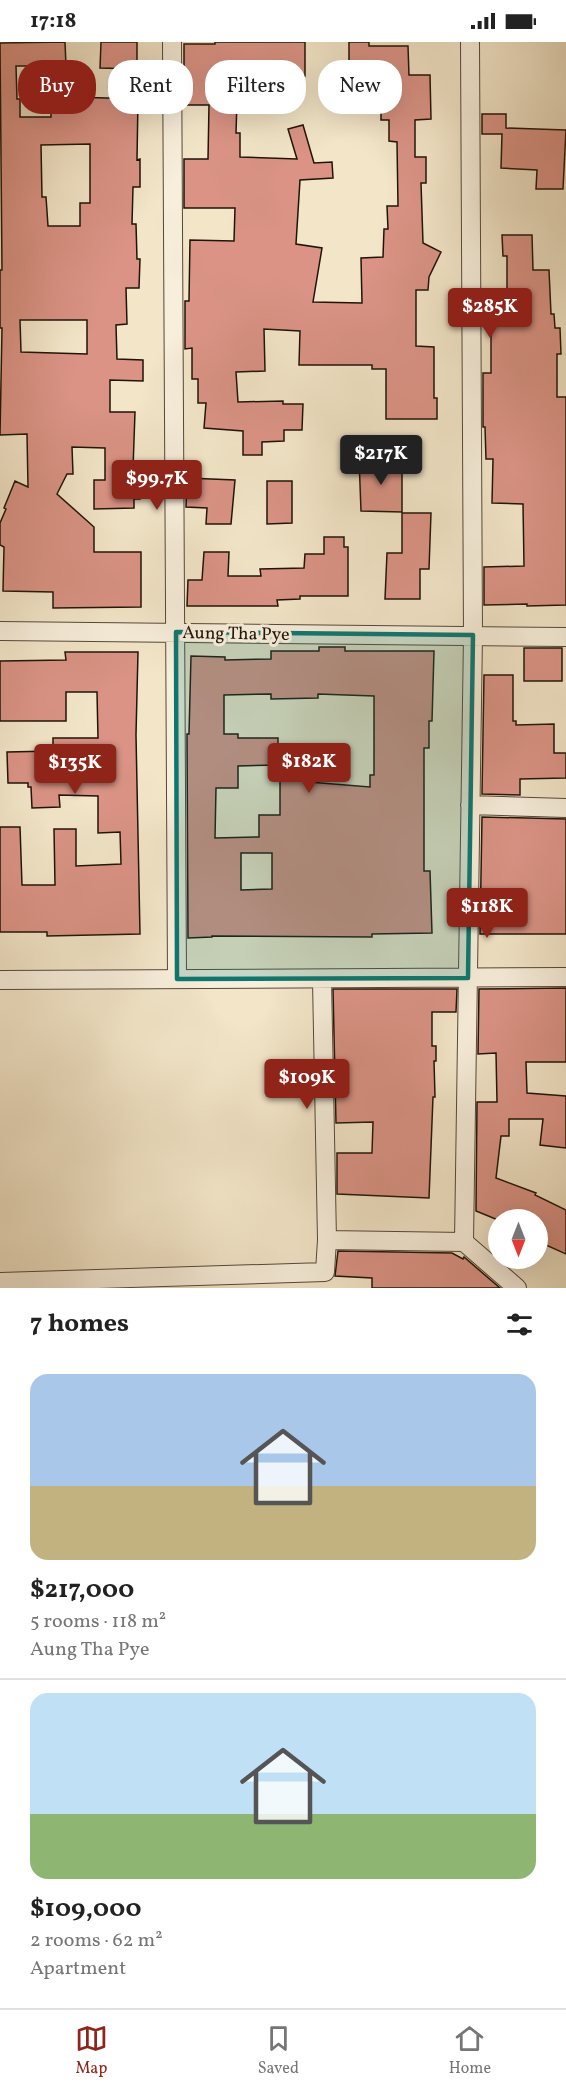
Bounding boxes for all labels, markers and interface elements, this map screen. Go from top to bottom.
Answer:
text: 17:18 [30,6,76,37]
chip: Buy [18,60,96,114]
chip: Rent [108,60,193,114]
chip: Filters [205,60,306,114]
chip: New [318,60,402,114]
pin: $285K [448,288,532,339]
text: $285K [462,293,518,321]
pin: $217K [339,435,423,486]
text: $217K [354,440,408,468]
pin: $99.7K [108,460,206,511]
text: $99.7K [126,465,188,493]
street label: Aung Tha Pye [182,621,290,648]
pin: $182K [267,743,351,794]
pin: $135K [33,744,117,795]
text: $182K [282,748,336,776]
text: $135K [48,749,102,777]
pin: $118K [445,888,529,939]
text: $118K [461,893,513,921]
pin: $109K [265,1059,349,1110]
text: $109K [278,1064,336,1092]
north arrow [488,1209,548,1269]
map controls [488,1209,548,1269]
text: 7 homes [30,1306,129,1342]
icon: filters [503,1308,536,1341]
icon: home [229,1413,337,1521]
text: $217,000 [30,1572,134,1608]
text: 5 rooms · 118 m² [30,1608,166,1636]
text: Aung Tha Pye [30,1636,149,1664]
icon: home [229,1732,337,1840]
text: $109,000 [30,1891,142,1927]
text: 2 rooms · 62 m² [30,1927,163,1955]
text: Apartment [30,1955,126,1983]
tab: Map [75,2022,108,2080]
tab: Saved [258,2022,299,2080]
tab: Home [449,2022,491,2080]

